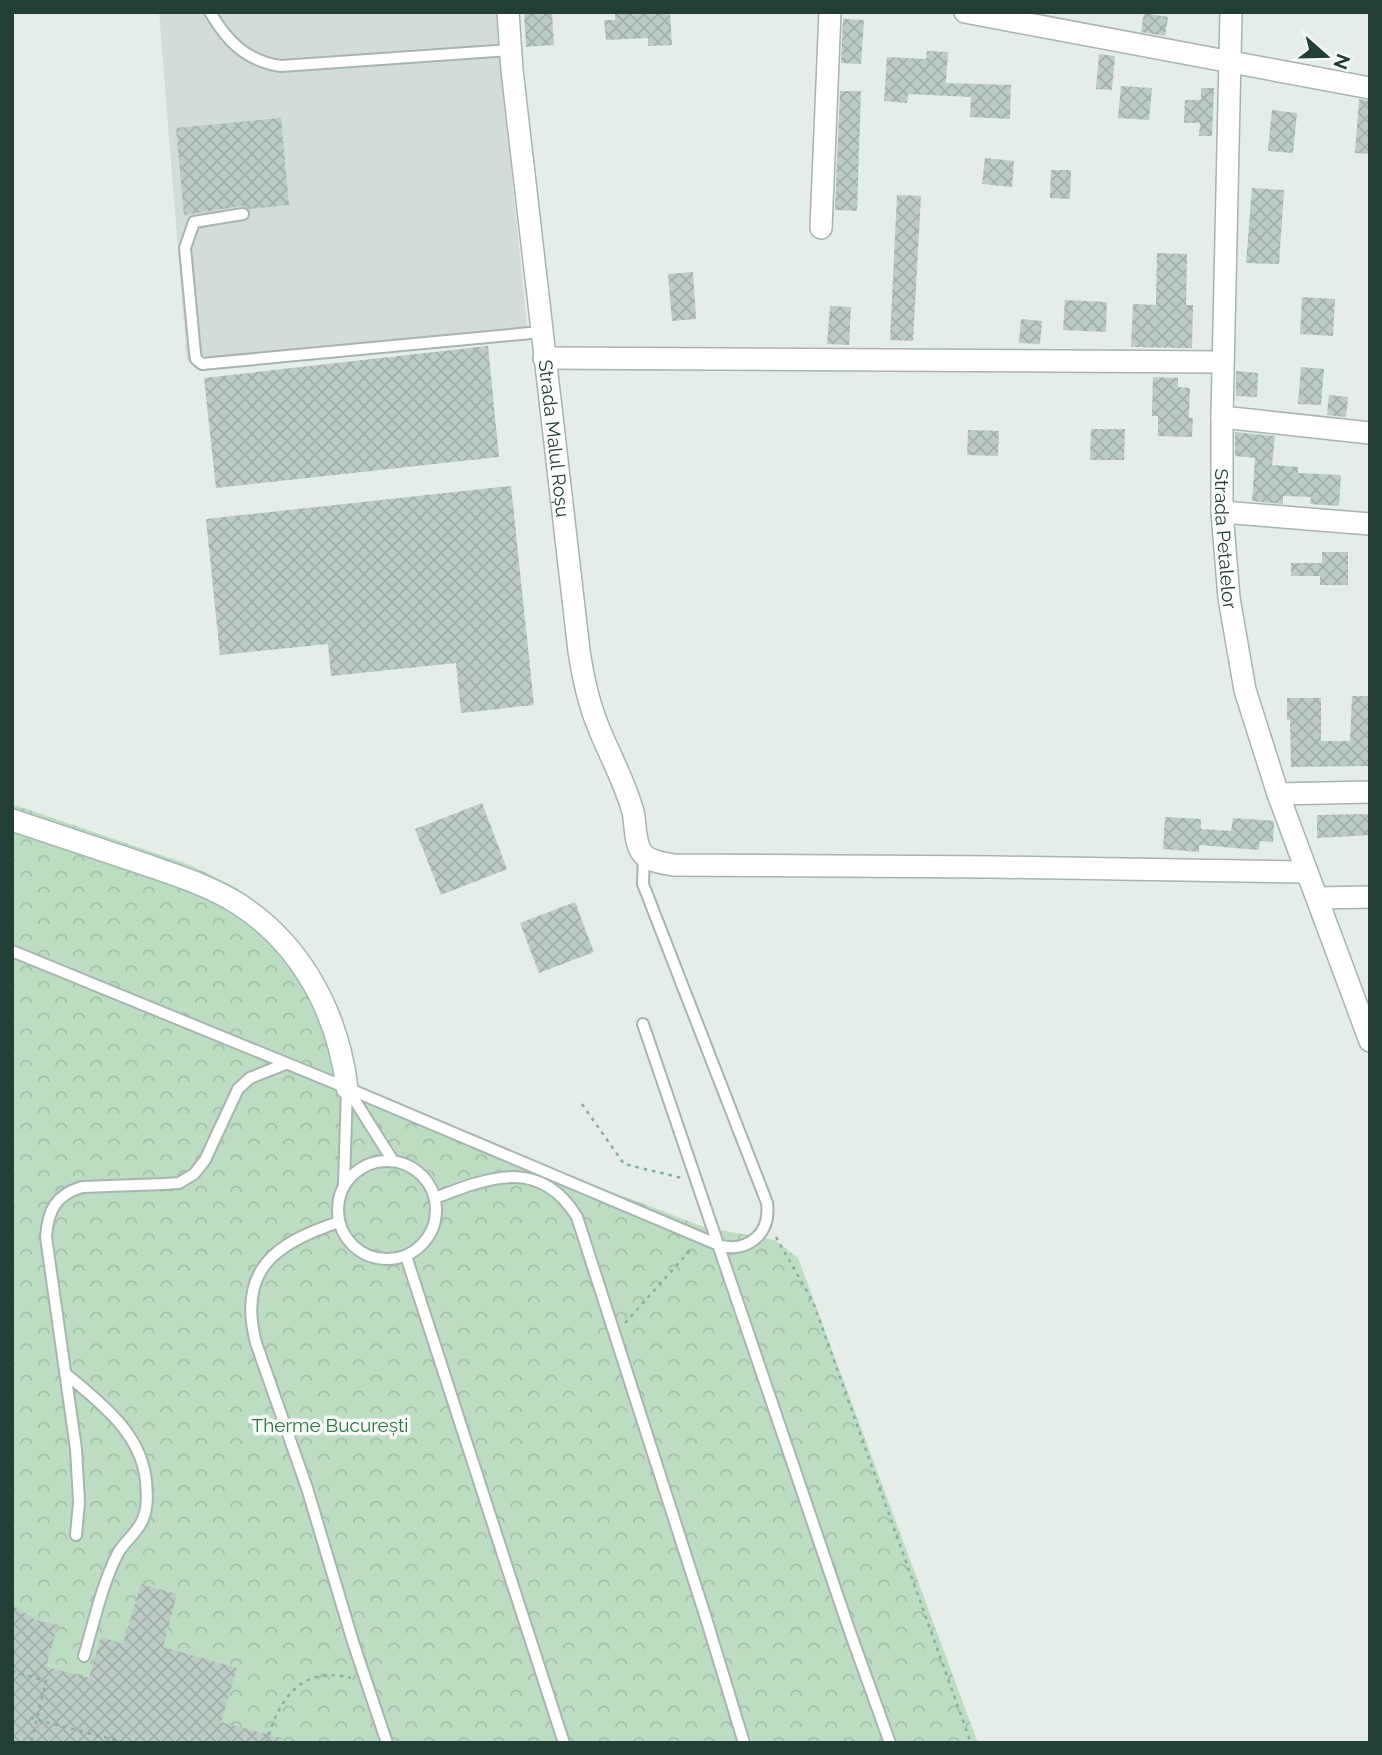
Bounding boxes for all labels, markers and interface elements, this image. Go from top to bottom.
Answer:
north arrow [1291,21,1361,91]
text: N [1329,51,1355,72]
street label: Strada Malul Roșu [534,358,574,518]
street label: Strada Petalelor [1211,469,1242,611]
park label: Therme București [252,1414,408,1436]

